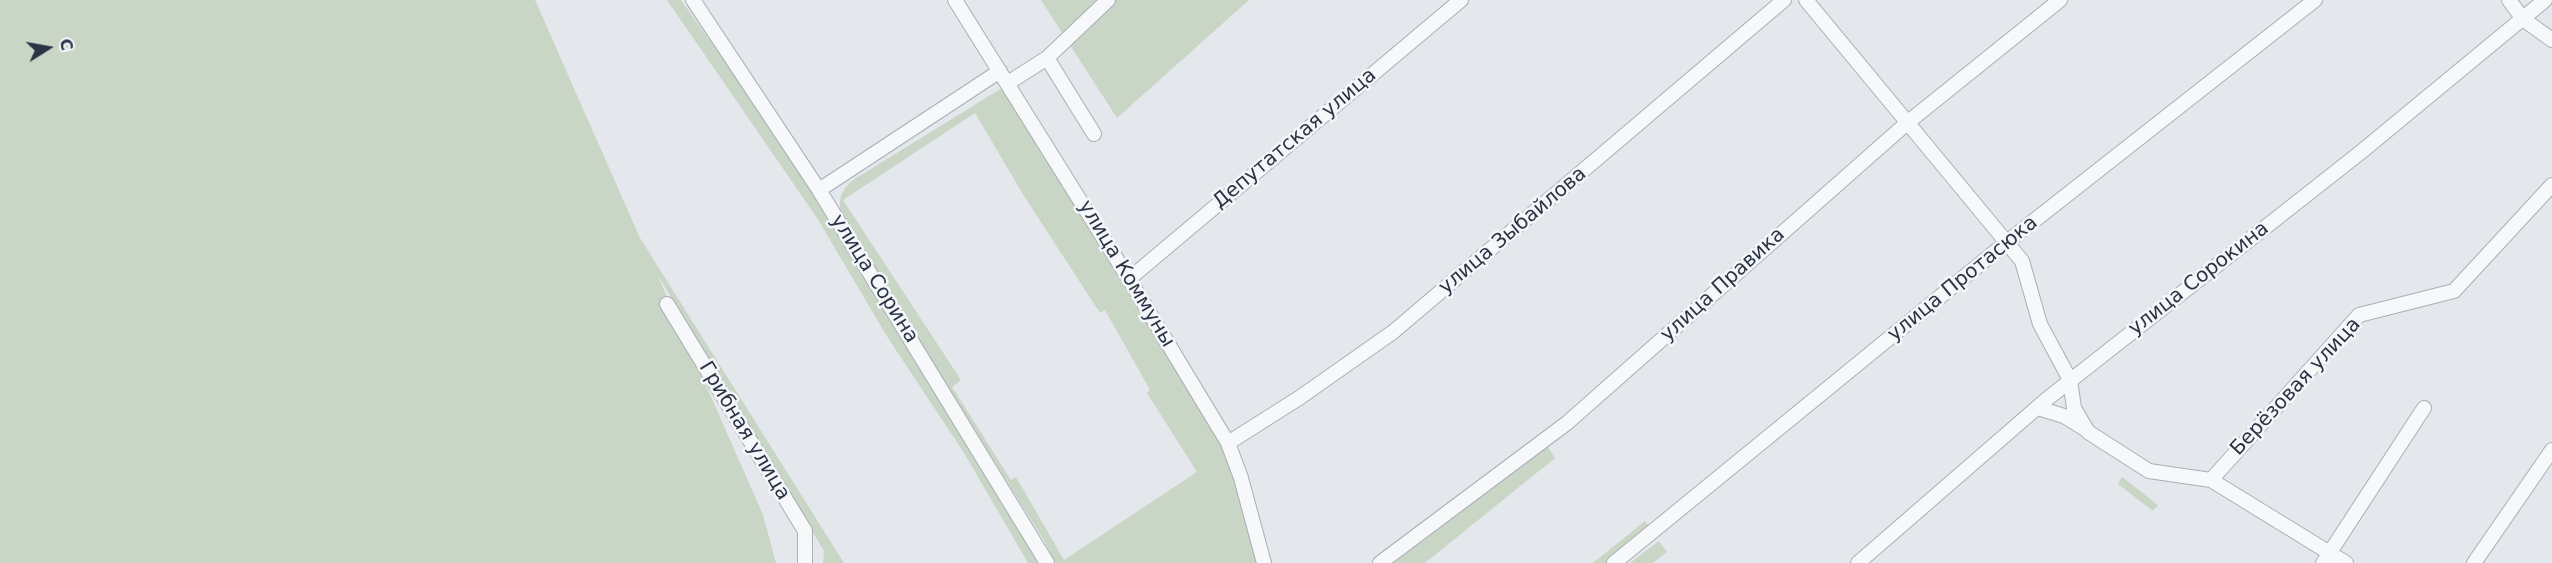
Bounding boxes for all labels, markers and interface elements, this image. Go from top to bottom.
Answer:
north arrow [18,18,78,78]
text: С [56,37,77,52]
street label: Депутатская улица [1209,64,1381,214]
street label: улица Зыбайлова [1434,162,1592,300]
street label: улица Коммуны [1073,196,1179,352]
street label: улица Сорина [825,210,923,348]
street label: улица Протасюка [1883,211,2043,347]
street label: улица Сорокина [2124,217,2274,341]
street label: улица Правика [1656,223,1790,347]
street label: Берёзовая улица [2226,313,2366,461]
street label: Грибная улица [693,357,795,505]

